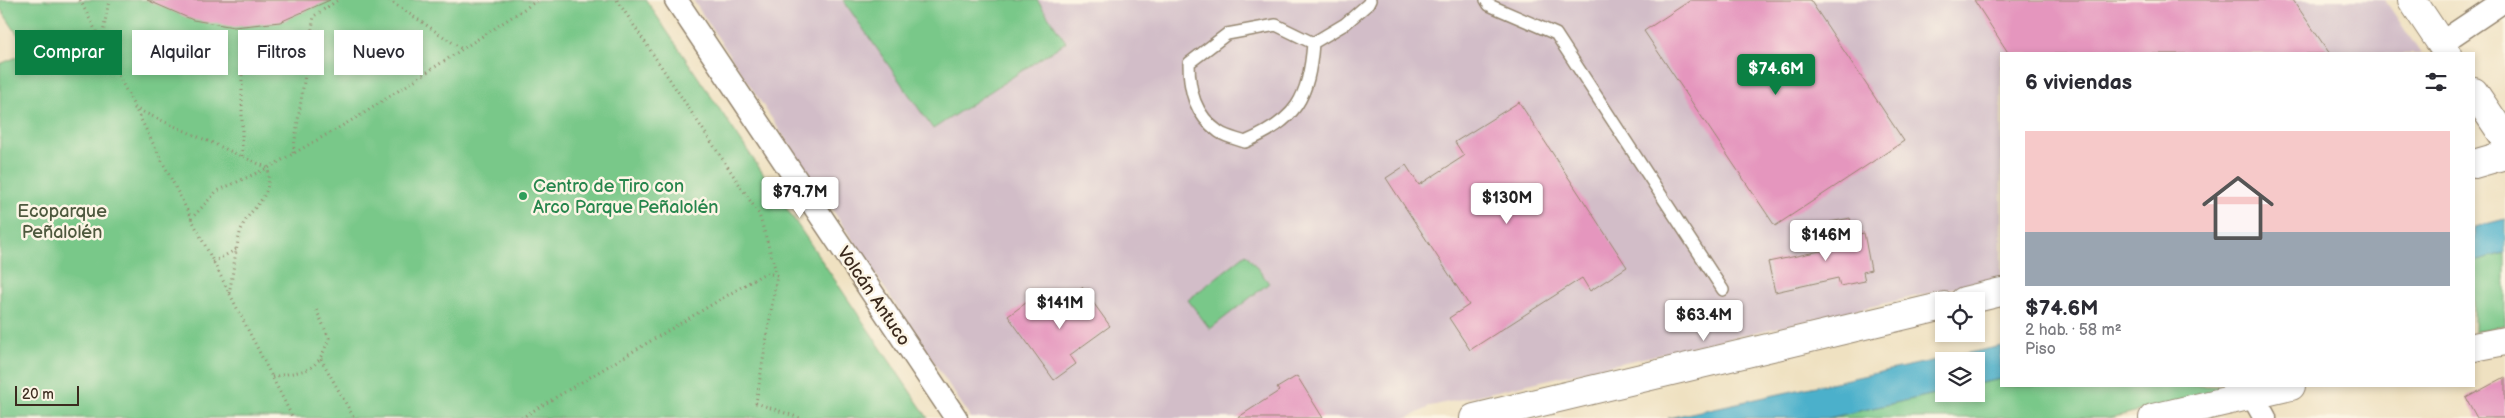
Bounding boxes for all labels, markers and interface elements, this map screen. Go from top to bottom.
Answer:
chip: Comprar [15,30,122,75]
chip: Alquilar [132,30,228,75]
chip: Filtros [238,30,324,75]
chip: Nuevo [334,30,423,75]
pin: $74.6M [1735,54,1817,96]
text: $74.6M [1748,60,1804,79]
icon: filters [2422,68,2450,96]
text: 6 viviendas [2025,70,2132,95]
icon: home [2193,163,2283,253]
place label: Centro de Tiro con Arco Parque Peñalolén [533,176,718,218]
pin: $79.7M [759,176,841,219]
pin: $130M [1472,182,1542,225]
text: $79.7M [773,183,827,202]
text: $130M [1482,189,1532,208]
marker: Centro de Tiro con Arco Parque Peñalolén [517,190,529,202]
park label: Ecoparque Peñalolén [17,201,107,243]
pin: $146M [1791,220,1861,262]
text: $146M [1801,226,1851,245]
street label: Volcán Antuco [833,243,914,350]
pin: $141M [1025,288,1095,330]
map controls [1935,292,1985,402]
button: locate [1935,292,1985,342]
text: $141M [1037,294,1083,313]
text: $74.6M [2025,296,2098,321]
pin: $63.4M [1663,300,1745,342]
text: $63.4M [1676,306,1732,325]
text: 2 hab. · 58 m² [2025,321,2122,340]
text: Piso [2025,340,2056,359]
button: layers [1935,352,1985,402]
scale bar [15,383,79,406]
text: 20 m [22,386,54,403]

